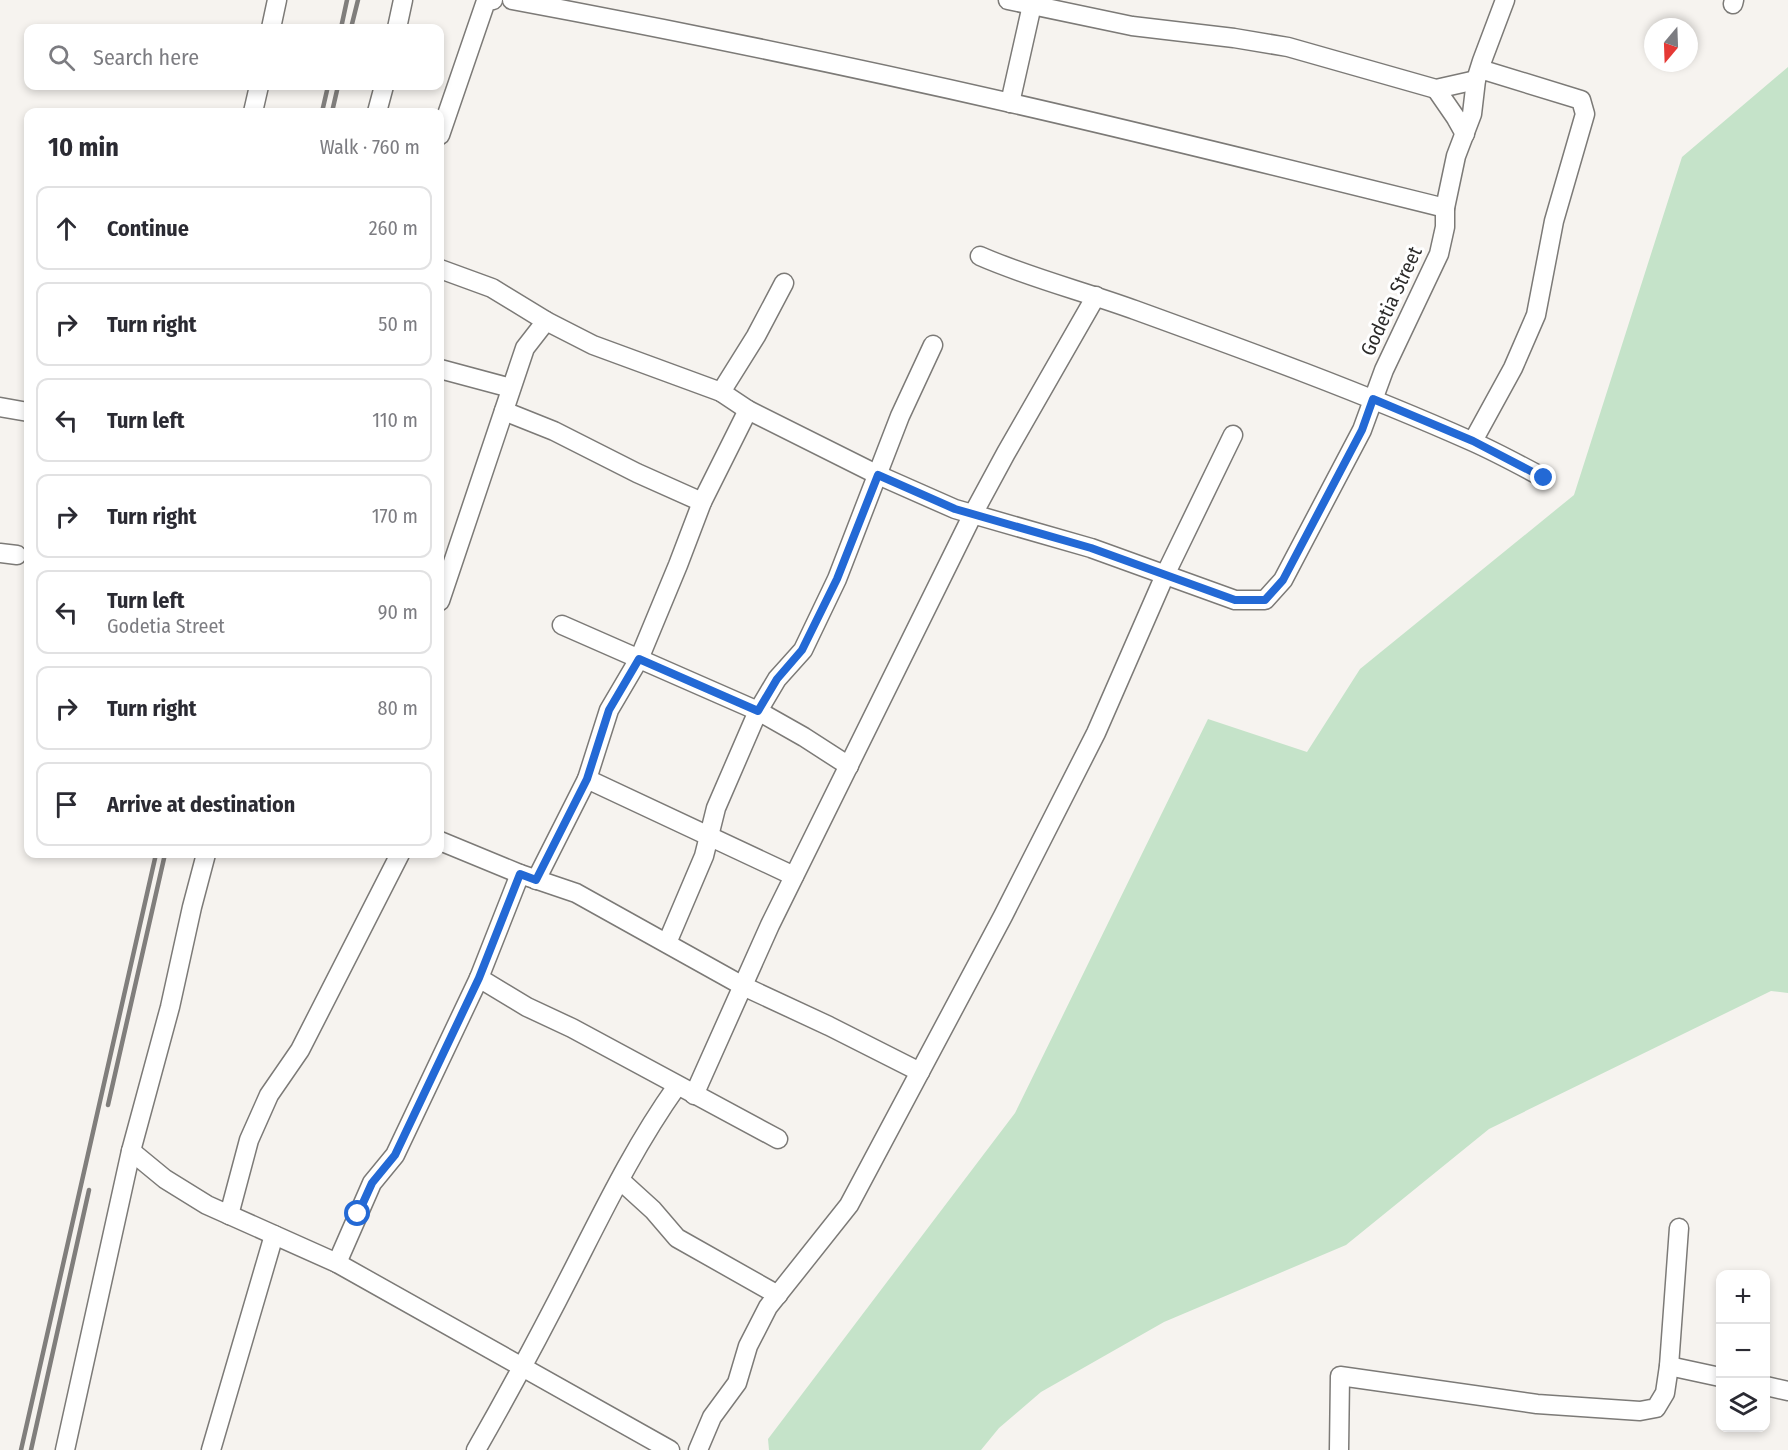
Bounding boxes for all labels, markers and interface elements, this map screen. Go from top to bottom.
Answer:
north arrow [1644,18,1698,72]
search box [24,24,444,90]
icon: search [45,41,78,74]
text: Search here [93,44,199,71]
text: 10 min [48,132,119,163]
text: Walk · 760 m [320,135,420,159]
icon: ahead [50,212,83,245]
text: Continue [107,215,189,242]
text: 260 m [369,216,418,240]
street label: Godetia Street [1355,242,1427,359]
icon: right [50,308,83,341]
text: Turn right [107,311,196,338]
text: 50 m [378,312,418,336]
icon: left [50,404,83,437]
text: Turn left [107,407,185,434]
text: 110 m [372,408,418,432]
route end [1530,464,1556,490]
icon: right [50,500,83,533]
text: Turn right [107,503,196,530]
text: 170 m [372,504,418,528]
text: Turn left [107,587,185,614]
icon: left [50,596,83,629]
text: 90 m [378,600,418,624]
text: Godetia Street [107,614,225,638]
icon: right [50,692,83,725]
text: Turn right [107,695,196,722]
text: 80 m [378,696,418,720]
icon: arrive [50,788,83,821]
text: Arrive at destination [107,791,295,818]
route start [344,1200,370,1226]
map controls [1716,1270,1770,1432]
button: + [1716,1270,1770,1324]
button: − [1716,1324,1770,1378]
button: layers [1716,1378,1770,1432]

